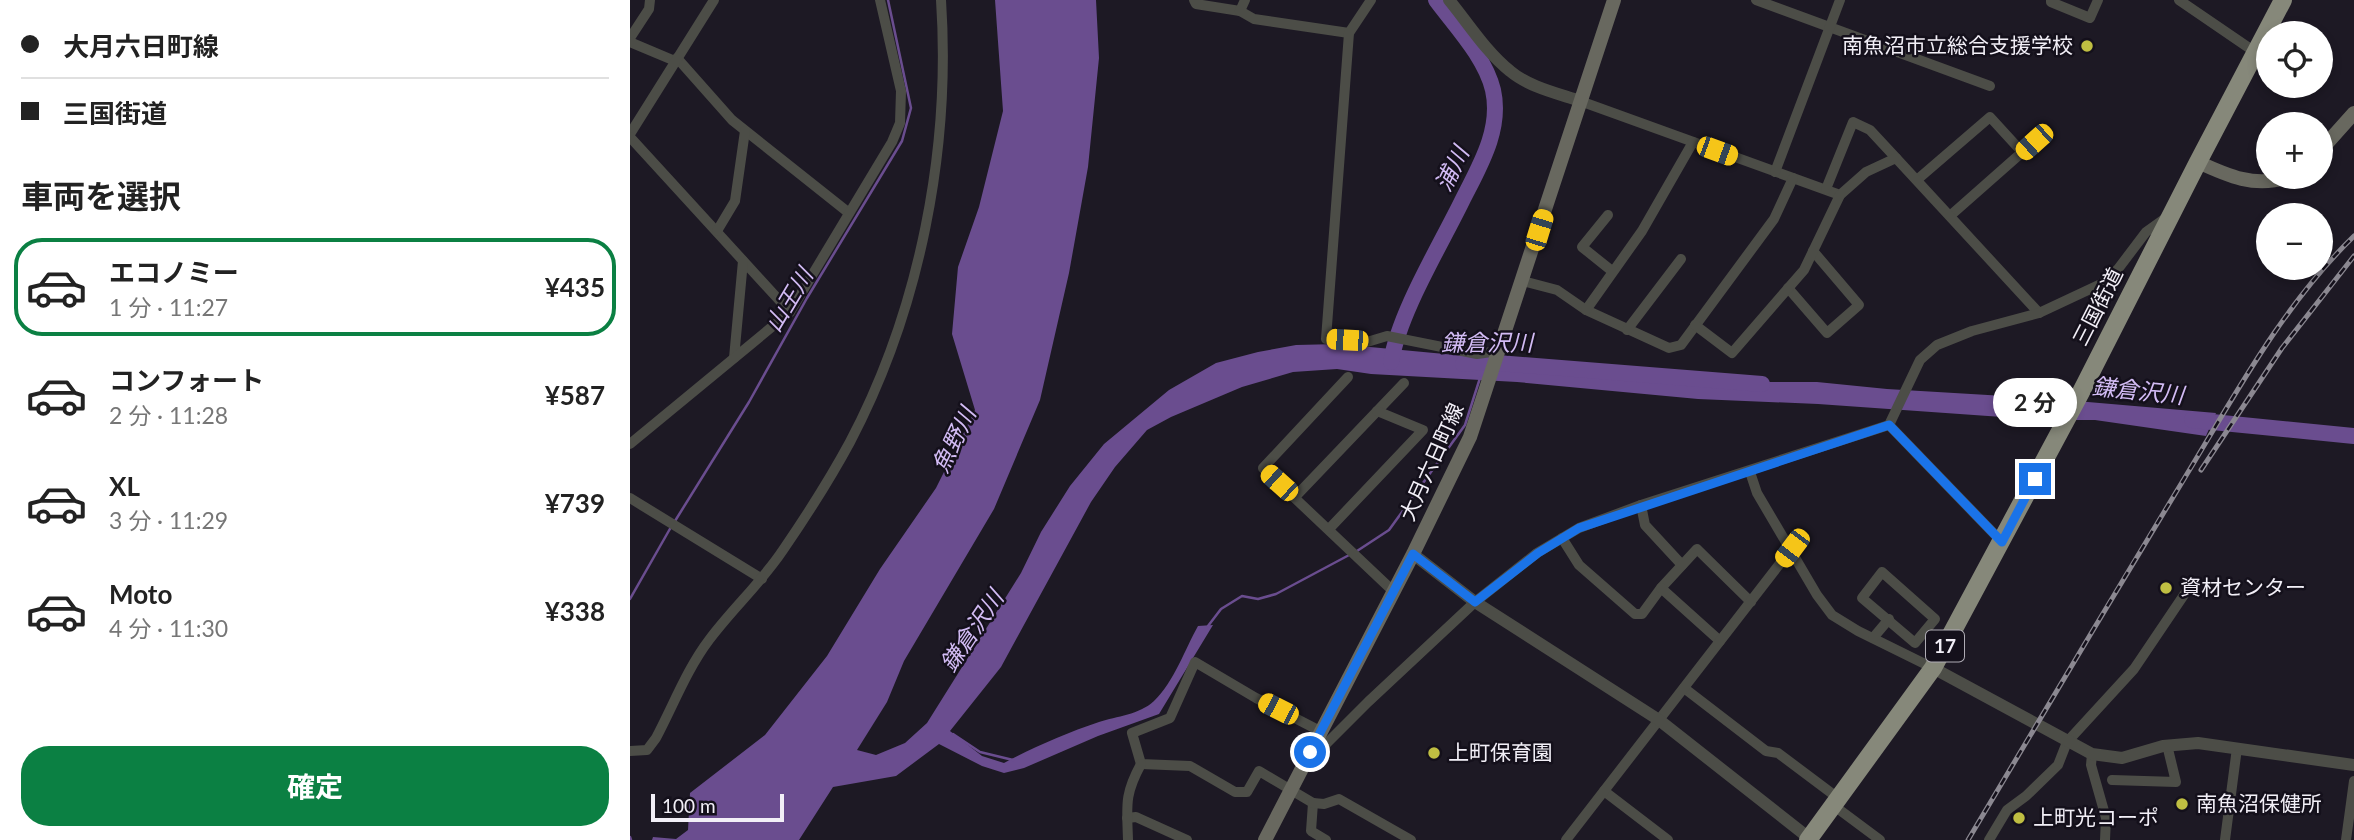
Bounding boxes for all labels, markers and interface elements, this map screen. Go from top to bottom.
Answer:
map controls [2256,21,2333,280]
button: locate [2256,21,2333,98]
text: 大月六日町線 [63,30,219,62]
place label: 南魚沼市立総合支援学校 [1842,32,2073,57]
marker: 南魚沼市立総合支援学校 [2079,38,2095,54]
text: 三国街道 [63,97,167,129]
button: + [2256,112,2333,189]
car [2012,120,2057,164]
car [1694,134,1741,168]
water label: 浦川 [1428,139,1475,195]
text: 車両を選択 [21,176,181,215]
button: − [2256,203,2333,280]
car [1523,207,1556,253]
icon: car [25,256,88,319]
text: エコノミー [109,256,239,288]
water label: 山王川 [758,260,819,336]
street label: 三国街道 [2066,263,2127,349]
text: ¥435 [545,271,605,303]
text: 1 分 · 11:27 [109,293,228,321]
car [1326,328,1369,352]
water label: 鎌倉沢川 [1441,328,1536,356]
icon: car [25,364,88,427]
text: コンフォート [109,364,264,396]
water label: 鎌倉沢川 [2091,371,2188,409]
callout: 2 分 [1993,378,2077,426]
text: ¥587 [545,379,605,411]
text: 2 分 [2014,388,2056,416]
street label: 大月六日町線 [1394,399,1468,524]
water label: 魚野川 [925,400,982,477]
text: 2 分 · 11:28 [109,401,228,429]
car [1257,461,1302,505]
route end [2019,463,2051,495]
text: XL [109,470,140,502]
icon: car [25,472,88,535]
text: ¥739 [545,487,605,519]
text: 3 分 · 11:29 [109,506,228,534]
car [1771,525,1814,571]
place label: 資材センター [2180,574,2306,599]
text: Moto [109,578,172,610]
icon: car [25,580,88,643]
marker: 資材センター [2158,580,2174,596]
water label: 鎌倉沢川 [934,582,1010,676]
text: ¥338 [545,595,605,627]
text: 4 分 · 11:30 [109,614,228,642]
road number: 17 [1926,631,1964,662]
car [1255,690,1302,728]
route start [1294,736,1326,768]
place label: 上町保育園 [1448,739,1553,764]
marker: 上町保育園 [1426,745,1442,761]
button: 確定 [21,746,609,826]
place label: 南魚沼保健所 [2196,790,2322,815]
scale bar [651,791,784,823]
text: 100 m [662,794,716,817]
marker: 南魚沼保健所 [2174,796,2190,812]
place label: 上町光コーポ [2033,804,2159,829]
marker: 上町光コーポ [2011,810,2027,826]

